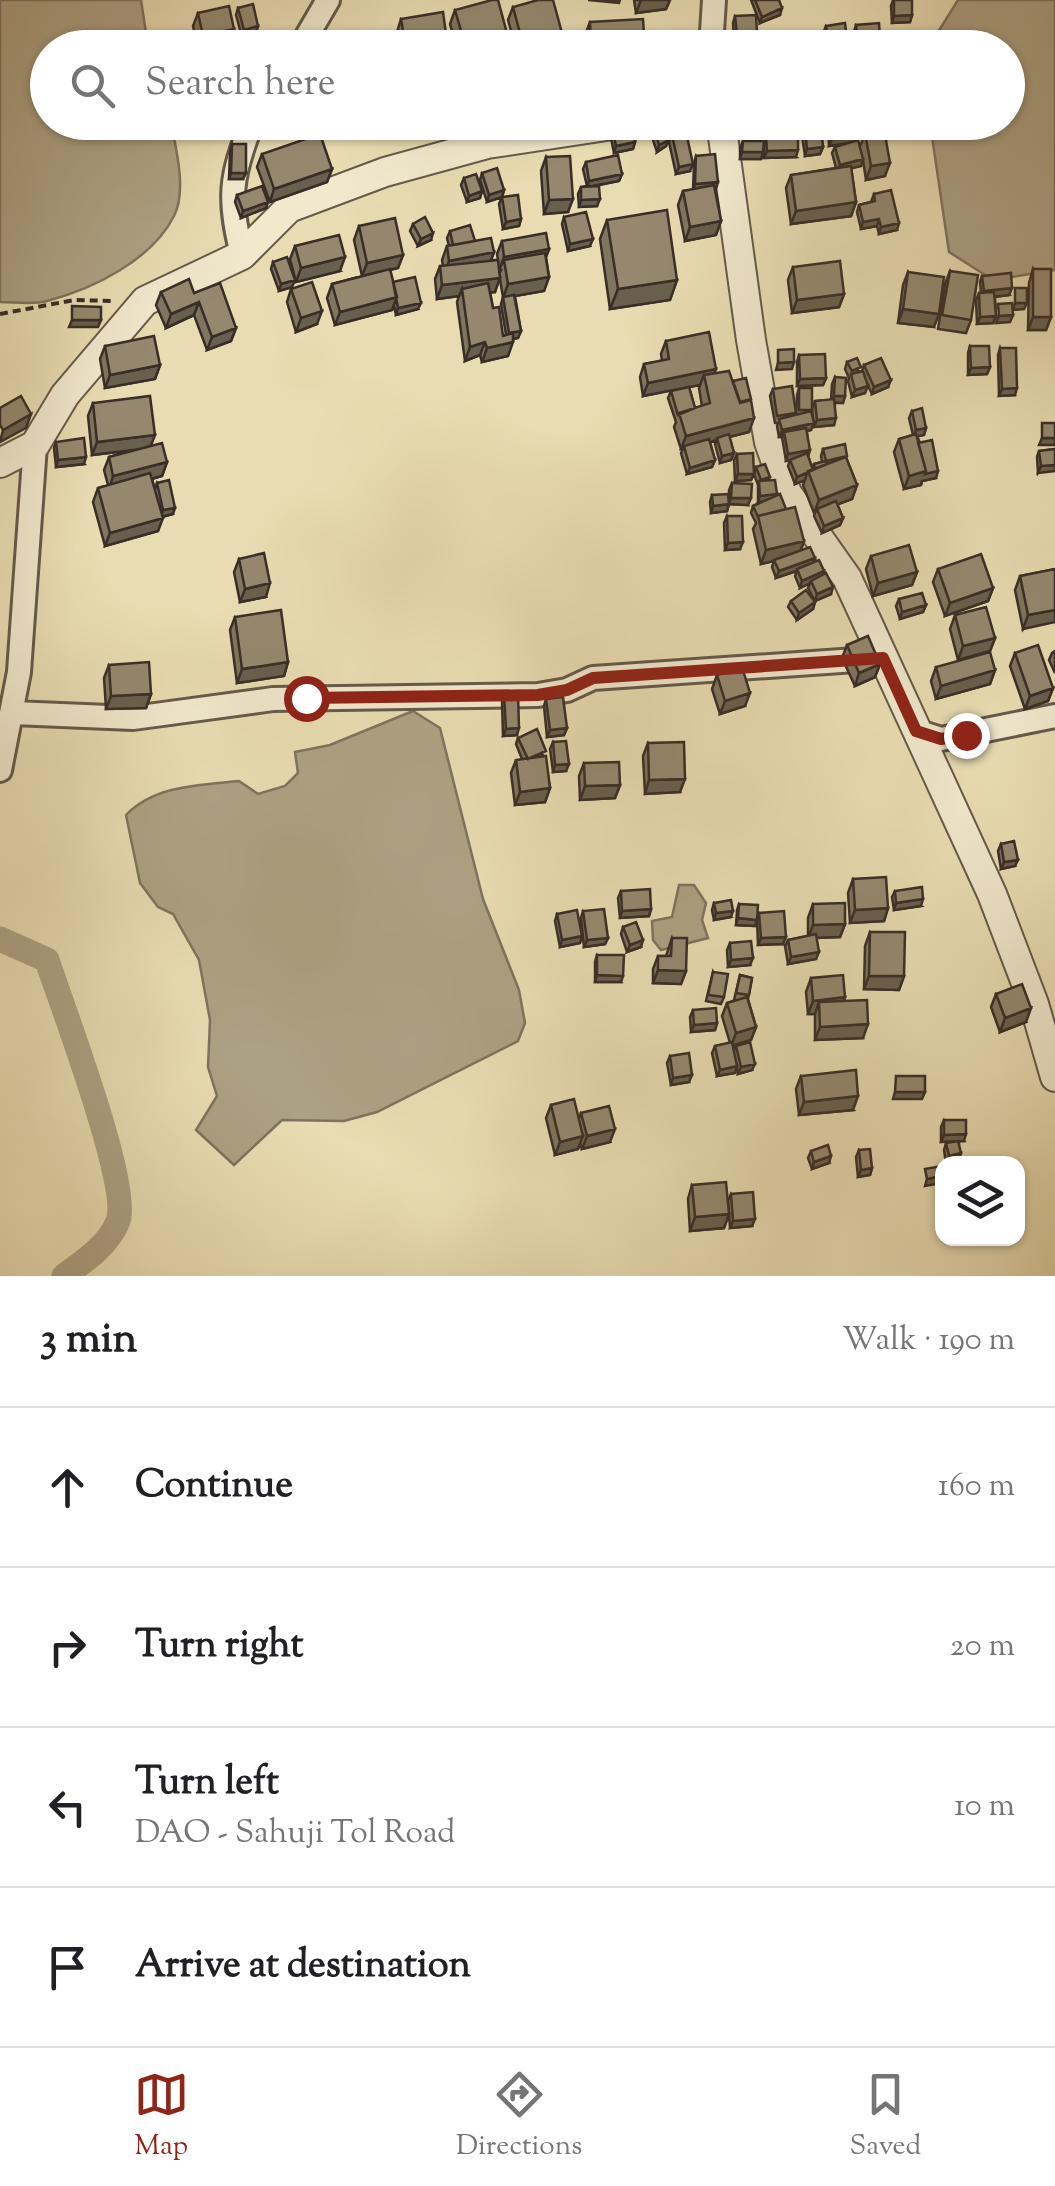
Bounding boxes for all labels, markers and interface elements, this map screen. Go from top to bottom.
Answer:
search box [30,30,1025,140]
icon: search [65,58,120,113]
text: Search here [145,58,336,112]
route start [284,676,330,722]
route end [944,713,990,759]
map controls [935,1156,1025,1246]
button: layers [935,1156,1025,1246]
text: 3 min [40,1311,137,1371]
text: Walk · 190 m [842,1318,1015,1364]
icon: ahead [40,1460,95,1515]
text: Continue [135,1460,293,1514]
text: 160 m [938,1464,1015,1510]
icon: right [40,1620,95,1675]
text: Turn right [135,1620,303,1674]
text: 20 m [950,1624,1015,1670]
text: Turn left [135,1757,279,1811]
icon: left [40,1780,95,1835]
text: 10 m [954,1784,1015,1830]
text: DAO - Sahuji Tol Road [135,1811,455,1857]
icon: arrive [40,1940,95,1995]
text: Arrive at destination [135,1940,471,1994]
tab: Map [134,2067,189,2167]
tab: Directions [456,2067,582,2167]
tab: Saved [849,2067,921,2167]

